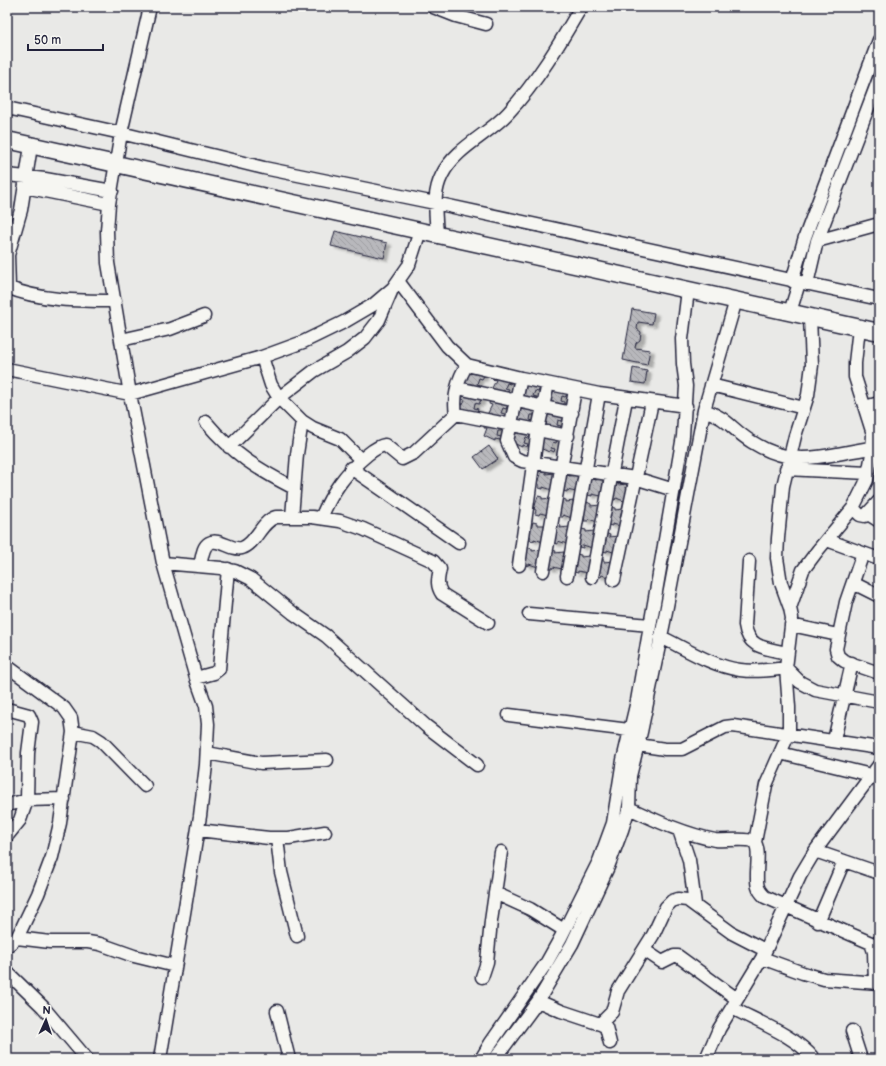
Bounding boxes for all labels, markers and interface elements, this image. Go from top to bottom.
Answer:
scale bar [28,26,103,52]
text: 50 m [34,33,61,48]
north arrow [26,1000,66,1040]
text: N [42,1004,51,1017]

